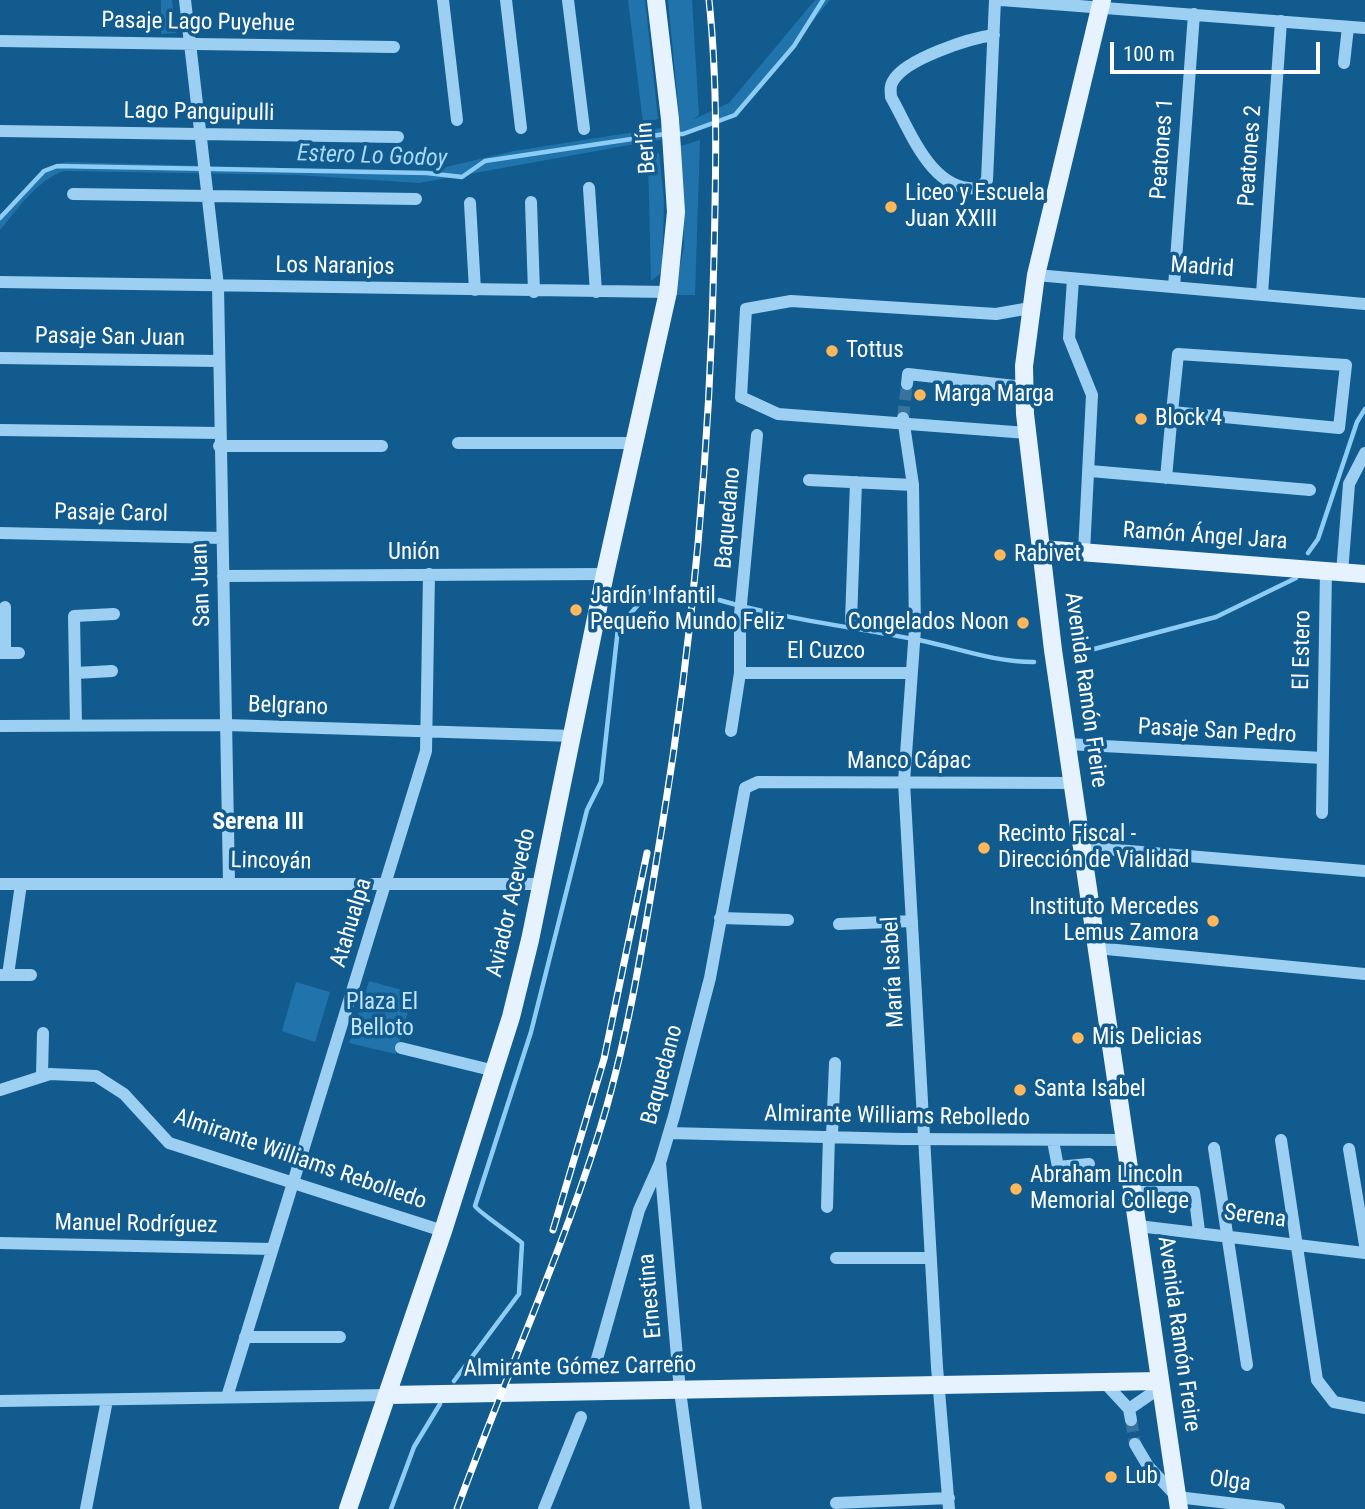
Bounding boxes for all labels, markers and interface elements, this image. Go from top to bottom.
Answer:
street label: Pasaje Lago Puyehue [101,8,295,38]
scale bar [1113,28,1323,72]
text: 100 m [1123,42,1175,66]
street label: Peatones 1 [1146,97,1180,201]
street label: Lago Panguipulli [123,98,275,128]
street label: Peatones 2 [1234,104,1268,208]
street label: Berlín [631,121,663,175]
water label: Estero Lo Godoy [296,140,448,174]
place label: Liceo y Escuela Juan XXIII [905,180,1045,234]
marker: Liceo y Escuela Juan XXIII [883,199,899,215]
street label: Los Naranjos [275,252,395,282]
street label: Madrid [1169,252,1235,284]
street label: Pasaje San Juan [35,323,185,353]
place label: Tottus [846,337,904,365]
marker: Tottus [824,343,840,359]
place label: Marga Marga [934,381,1054,409]
marker: Marga Marga [912,387,928,403]
place label: Block 4 [1155,405,1222,433]
marker: Block 4 [1133,411,1149,427]
street label: Baquedano [711,466,747,570]
street label: Pasaje Carol [54,499,168,529]
street label: Ramón Ángel Jara [1122,517,1288,557]
street label: Unión [388,539,440,567]
place label: Rabivet [1014,541,1081,569]
street label: San Juan [187,543,217,627]
marker: Rabivet [992,547,1008,563]
place label: Jardín Infantil Pequeño Mundo Feliz [590,583,785,637]
street label: Avenida Ramón Freire [1058,591,1112,789]
marker: Jardín Infantil Pequeño Mundo Feliz [568,602,584,618]
place label: Congelados Noon [848,609,1009,637]
street label: El Estero [1289,610,1317,690]
marker: Congelados Noon [1015,615,1031,631]
street label: El Cuzco [787,638,865,666]
street label: Belgrano [247,692,329,722]
street label: Pasaje San Pedro [1137,714,1297,750]
street label: Manco Cápac [847,748,971,776]
district label: Serena III [212,809,304,837]
place label: Recinto Fiscal - Dirección de Vialidad [998,821,1190,875]
street label: Aviador Acevedo [481,826,543,980]
marker: Recinto Fiscal - Dirección de Vialidad [976,840,992,856]
street label: Lincoyán [230,847,312,877]
street label: Atahualpa [325,875,379,971]
place label: Instituto Mercedes Lemus Zamora [1029,894,1199,948]
marker: Instituto Mercedes Lemus Zamora [1205,913,1221,929]
street label: María Isabel [877,915,911,1029]
park label: Plaza El Belloto [346,989,418,1043]
street label: Baquedano [636,1022,690,1128]
place label: Mis Delicias [1092,1024,1202,1052]
marker: Mis Delicias [1070,1030,1086,1046]
place label: Santa Isabel [1034,1076,1146,1104]
marker: Santa Isabel [1012,1082,1028,1098]
street label: Almirante Williams Rebolledo [764,1101,1030,1133]
street label: Almirante Williams Rebolledo [170,1104,430,1216]
place label: Abraham Lincoln Memorial College [1030,1162,1189,1216]
marker: Abraham Lincoln Memorial College [1008,1181,1024,1197]
street label: Serena [1222,1199,1288,1235]
street label: Manuel Rodríguez [54,1210,218,1240]
street label: Avenida Ramón Freire [1151,1235,1205,1433]
street label: Ernestina [634,1252,668,1340]
street label: Almirante Gómez Carreño [463,1352,697,1384]
place label: Lub [1125,1463,1158,1491]
street label: Olga [1208,1466,1252,1498]
marker: Lub [1103,1469,1119,1485]

